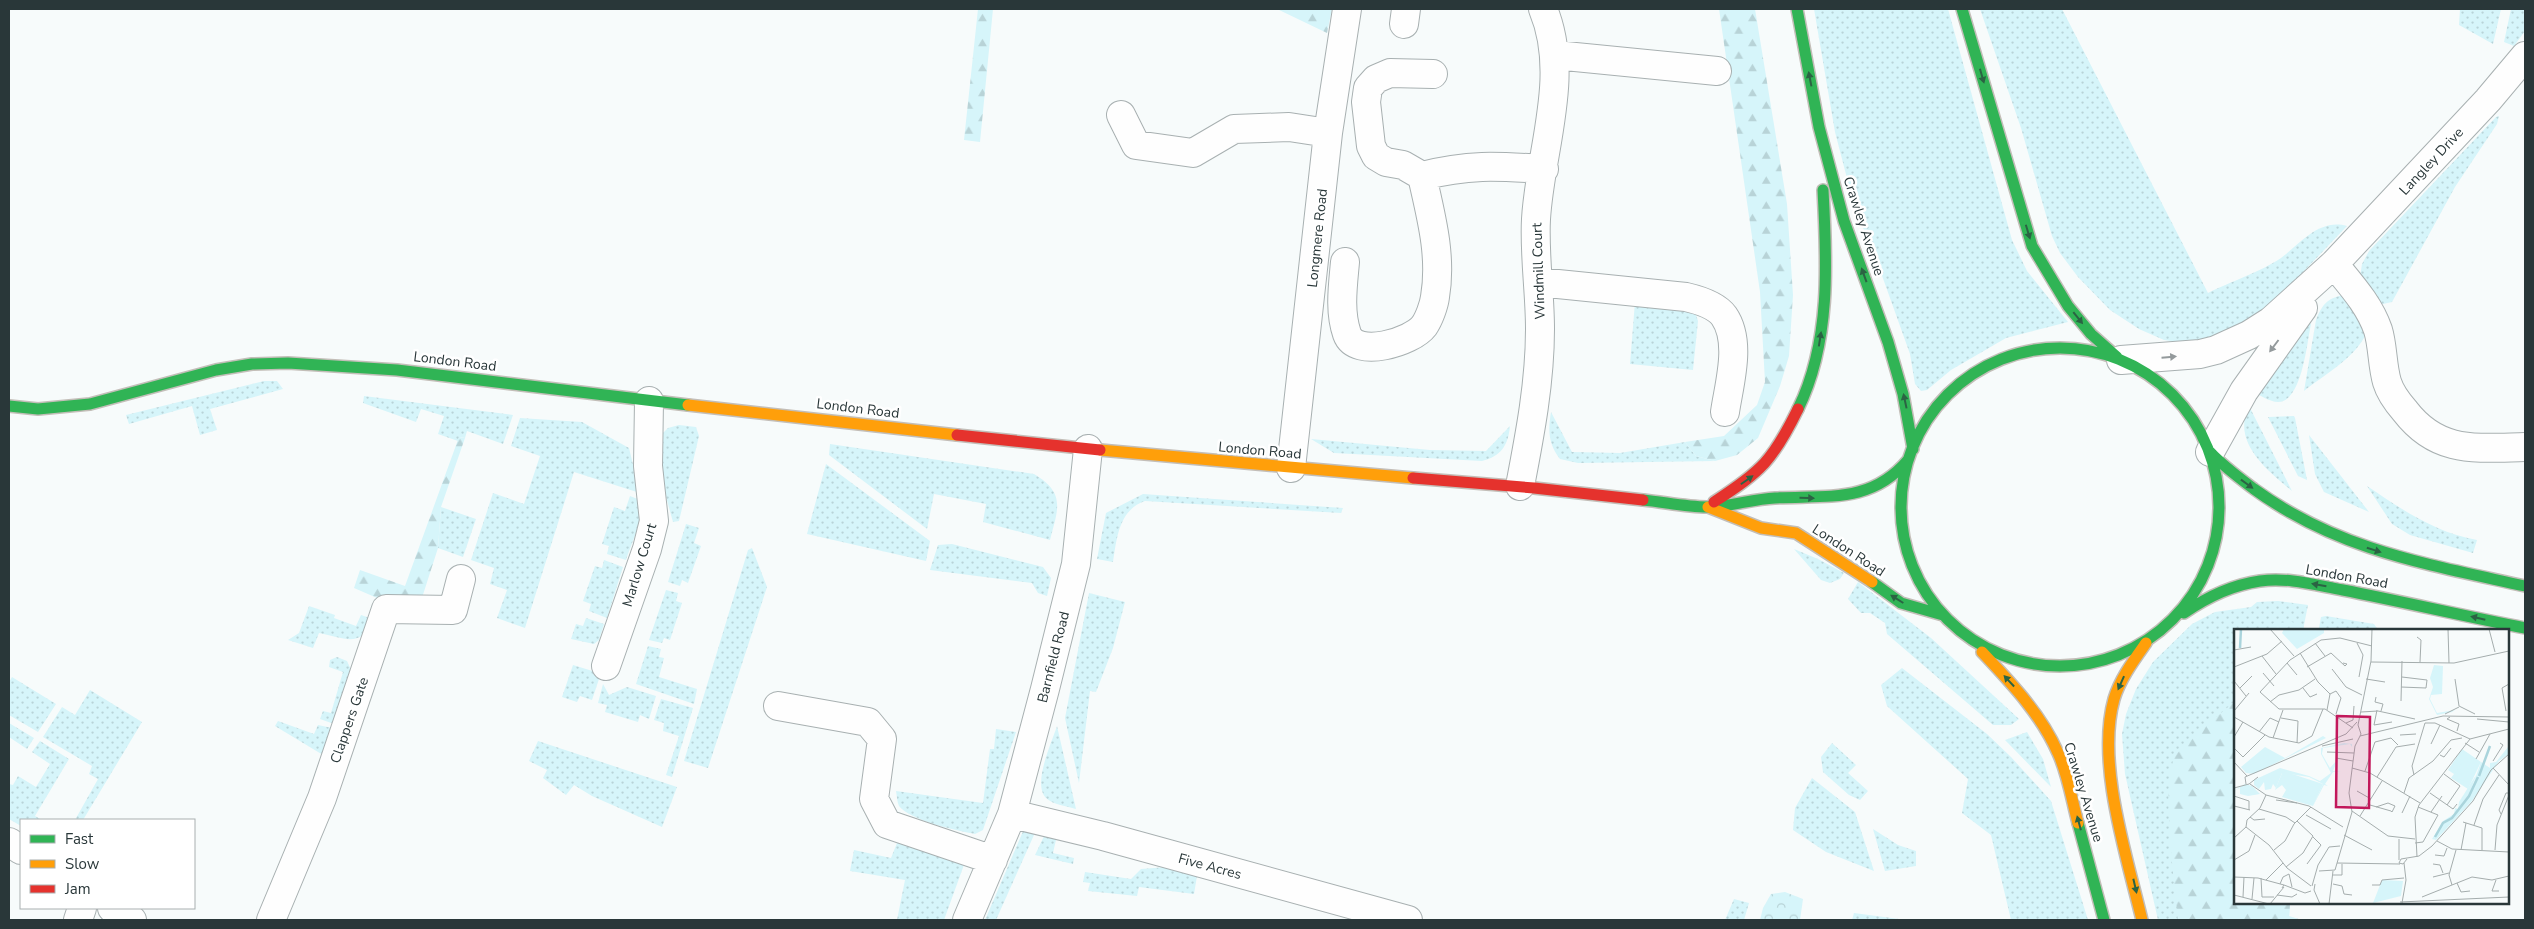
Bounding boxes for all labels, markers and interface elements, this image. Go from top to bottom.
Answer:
one-way arrow [1978,69,1986,84]
one-way arrow [1806,70,1814,86]
street label: Langley Drive [2395,123,2468,199]
street label: Crawley Avenue [1839,174,1889,278]
street label: Longmere Road [1303,188,1332,288]
street label: Windmill Court [1527,222,1550,320]
one-way arrow [2024,225,2032,240]
one-way arrow [1860,268,1867,283]
one-way arrow [2072,311,2083,324]
one-way arrow [1816,330,1824,346]
one-way arrow [2269,339,2280,352]
street label: London Road [412,347,497,376]
one-way arrow [2162,353,2178,361]
one-way arrow [1901,393,1909,408]
street label: London Road [815,394,900,423]
street label: London Road [1218,437,1302,464]
one-way arrow [1740,475,1754,485]
one-way arrow [2240,479,2254,489]
one-way arrow [1800,494,1816,502]
street label: London Road [1809,520,1889,581]
street label: Marlow Court [618,521,661,609]
one-way arrow [2366,547,2381,555]
street label: London Road [2304,560,2390,593]
one-way arrow [2310,581,2326,589]
one-way arrow [1890,595,1904,604]
street label: Barnfield Road [1033,609,1074,705]
one-way arrow [2470,614,2485,622]
inset map [2234,629,2509,904]
street label: Clappers Gate [326,675,373,766]
one-way arrow [2003,675,2015,687]
one-way arrow [2117,676,2125,690]
street label: Crawley Avenue [2059,740,2108,844]
one-way arrow [2075,816,2083,831]
legend [20,819,195,909]
text: Fast [65,829,94,849]
street label: Five Acres [1176,849,1244,884]
text: Slow [65,854,100,874]
one-way arrow [2131,878,2139,893]
text: Jam [64,879,91,899]

